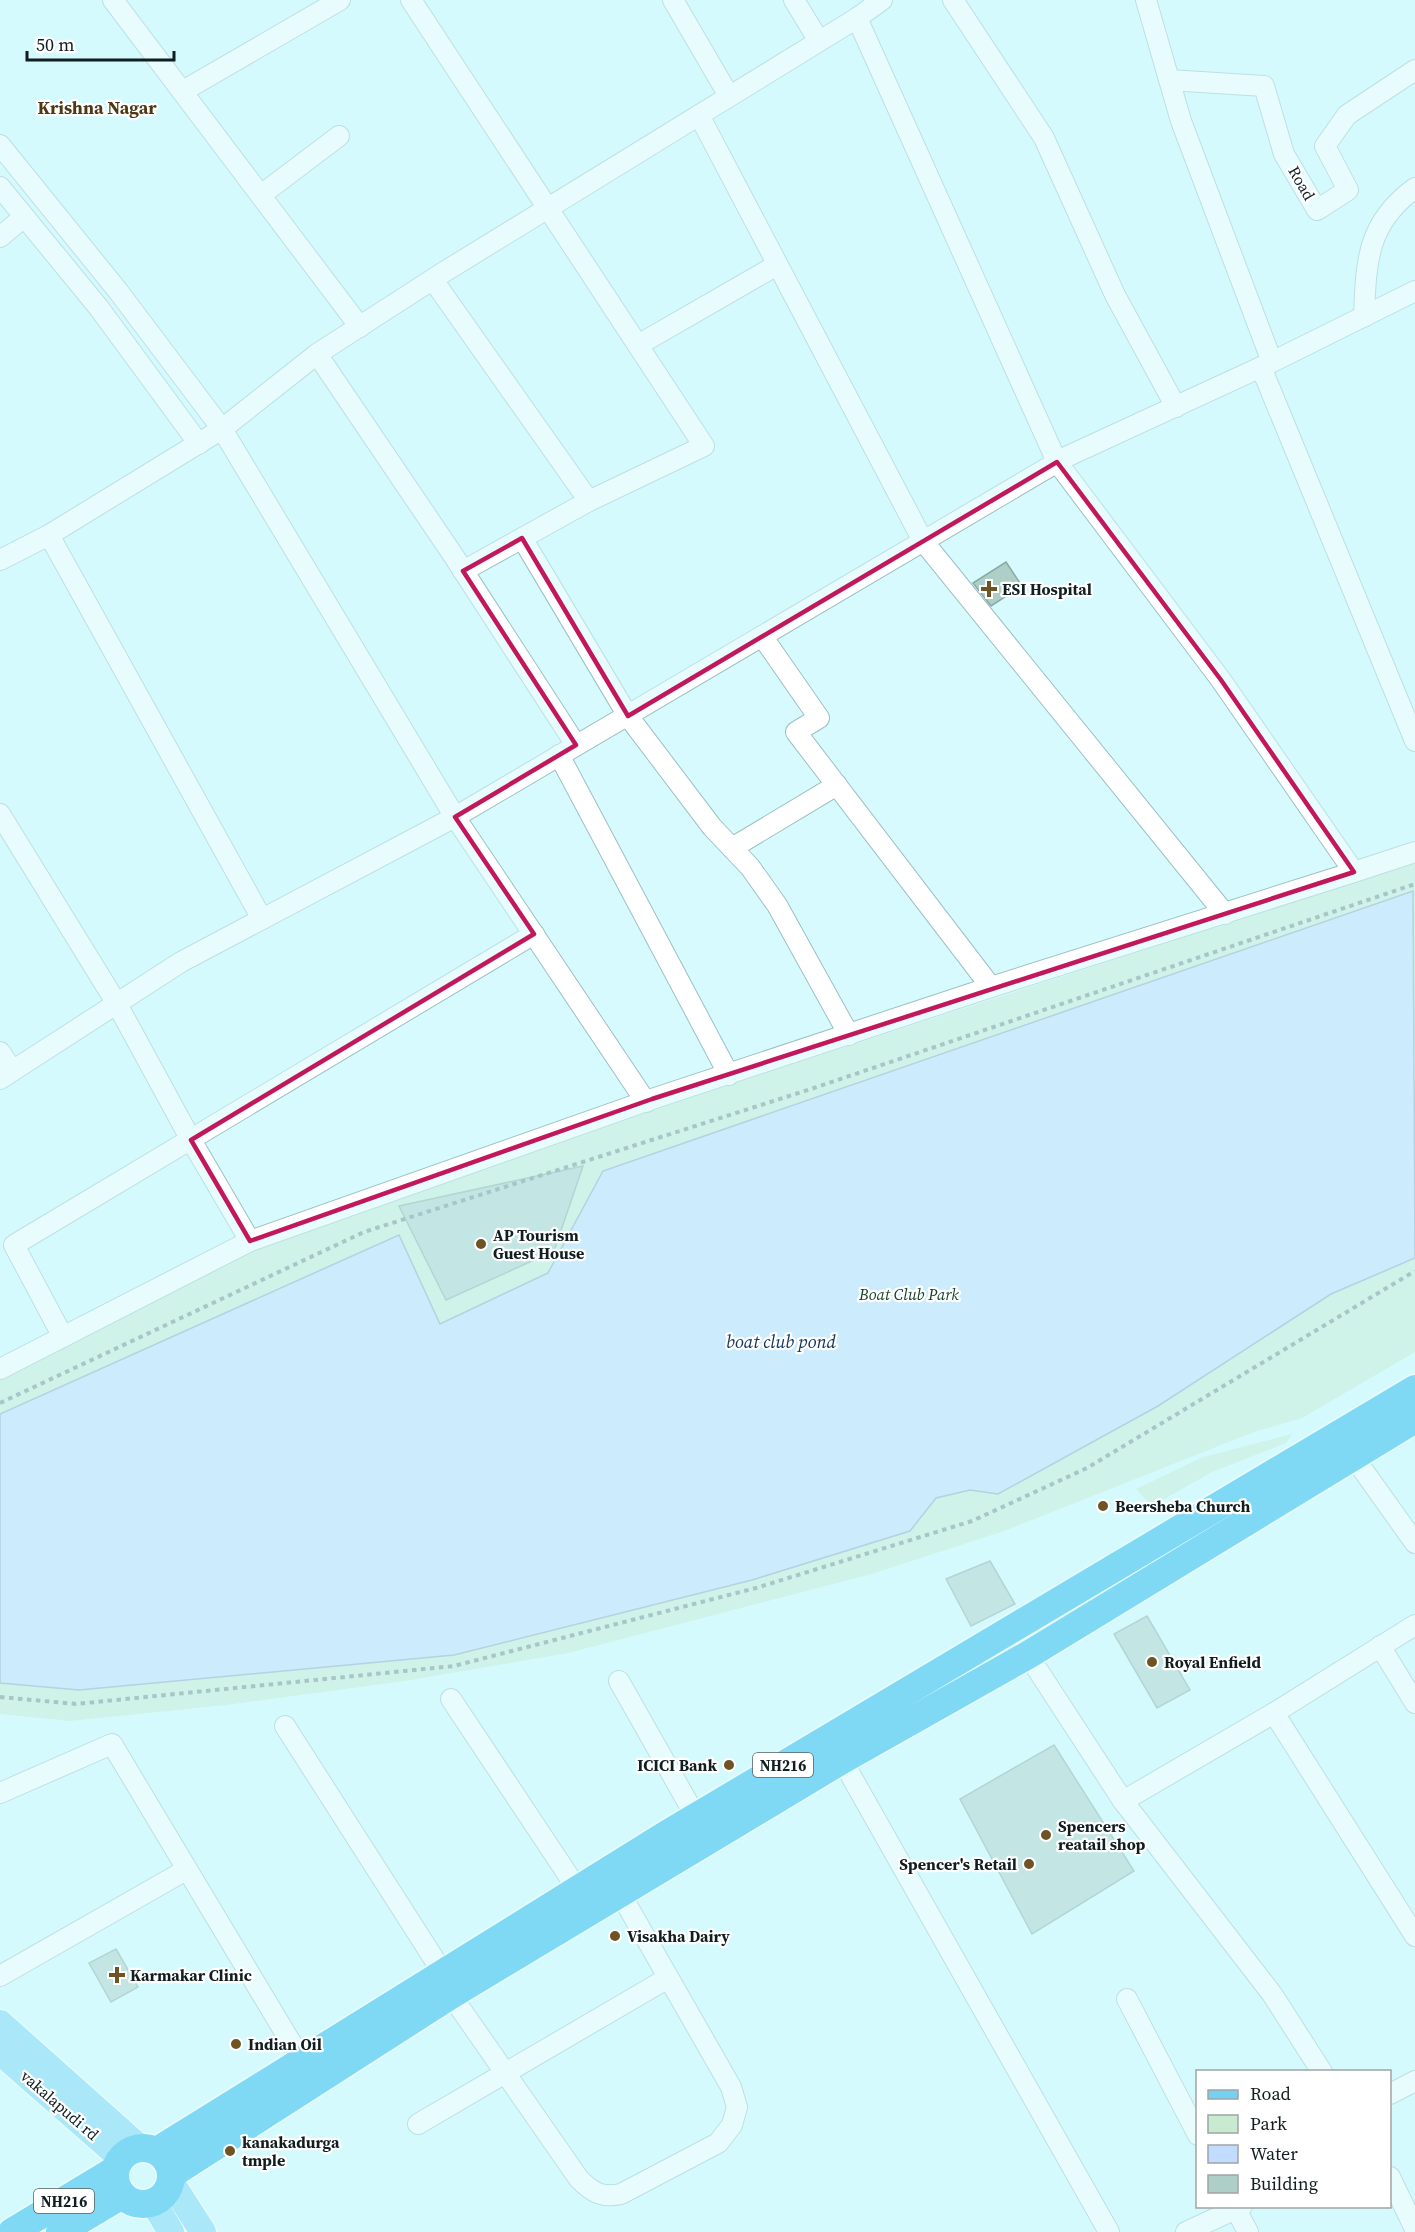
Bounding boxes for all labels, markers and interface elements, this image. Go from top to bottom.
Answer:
scale bar [27,24,174,62]
text: 50 m [36,32,74,57]
district label: Krishna Nagar [37,95,157,120]
street label: Road [1283,162,1321,204]
place label: ESI Hospital [1002,578,1092,600]
marker: ESI Hospital [980,580,998,598]
place label: AP Tourism Guest House [493,1224,584,1264]
marker: AP Tourism Guest House [474,1237,488,1251]
park label: Boat Club Park [858,1283,959,1305]
water label: boat club pond [726,1329,837,1354]
place label: Beersheba Church [1115,1495,1250,1517]
marker: Beersheba Church [1096,1499,1110,1513]
place label: Royal Enfield [1164,1651,1261,1673]
marker: Royal Enfield [1145,1655,1159,1669]
road number: NH216 [753,1753,813,1777]
place label: ICICI Bank [637,1754,717,1776]
marker: ICICI Bank [722,1758,736,1772]
place label: Spencers reatail shop [1058,1815,1146,1855]
marker: Spencers reatail shop [1039,1828,1053,1842]
place label: Spencer's Retail [899,1853,1017,1875]
marker: Spencer's Retail [1022,1857,1036,1871]
place label: Visakha Dairy [627,1925,730,1947]
marker: Visakha Dairy [608,1929,622,1943]
place label: Karmakar Clinic [130,1964,252,1986]
marker: Karmakar Clinic [108,1966,126,1984]
place label: Indian Oil [248,2033,322,2055]
marker: Indian Oil [229,2037,243,2051]
street label: vakalapudi rd [16,2065,104,2145]
legend [1196,2070,1391,2208]
text: Road [1250,2081,1291,2106]
text: Park [1250,2111,1287,2136]
place label: kanakadurga tmple [242,2131,340,2171]
text: Water [1250,2141,1298,2166]
marker: kanakadurga tmple [223,2144,237,2158]
text: Building [1250,2171,1318,2196]
road number: NH216 [34,2189,94,2213]

